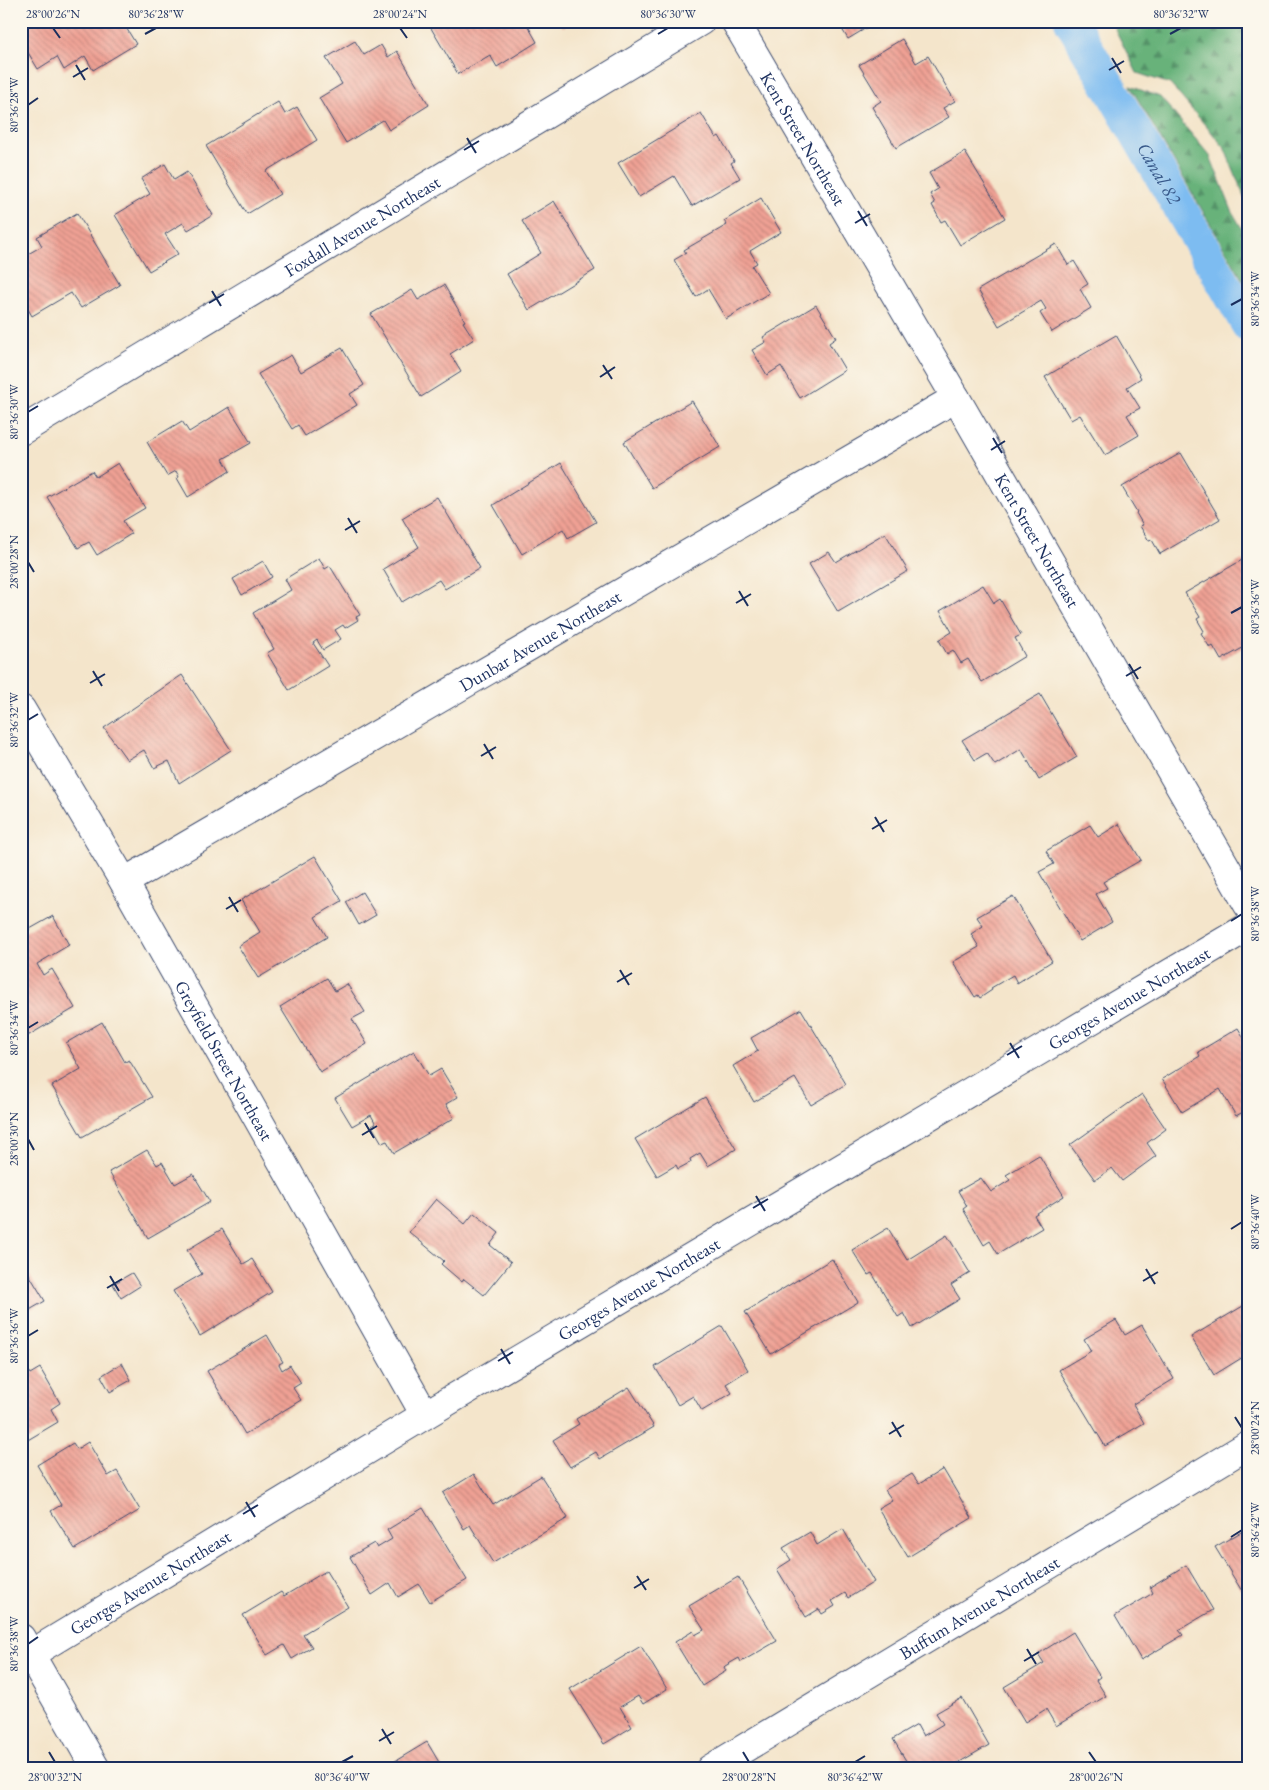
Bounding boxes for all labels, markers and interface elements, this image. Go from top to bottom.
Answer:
text: 28°00'26"N [26,6,80,22]
text: 80°36'28"W [128,6,185,22]
text: 28°00'24"N [373,6,427,22]
text: 80°36'30"W [640,6,697,22]
text: 80°36'32"W [1153,6,1210,22]
street label: Kent Street Northeast [756,67,852,210]
text: 80°36'28"W [6,76,22,133]
water label: Canal 82 [1132,138,1188,209]
street label: Foxdall Avenue Northeast [280,170,444,281]
text: 80°36'34"W [1247,270,1263,327]
text: 80°36'30"W [6,383,22,440]
street label: Kent Street Northeast [990,469,1086,612]
text: 28°00'28"N [6,535,22,589]
text: 80°36'36"W [1247,578,1263,635]
street label: Dunbar Avenue Northeast [455,584,625,696]
text: 80°36'32"W [6,691,22,748]
text: 80°36'38"W [1247,885,1263,942]
street label: Georges Avenue Northeast [1044,941,1214,1055]
street label: Greyfield Street Northeast [170,976,279,1145]
text: 80°36'34"W [6,999,22,1056]
text: 28°00'30"N [6,1112,22,1166]
text: 80°36'40"W [1247,1193,1263,1250]
street label: Georges Avenue Northeast [553,1231,724,1345]
text: 80°36'36"W [6,1307,22,1364]
text: 28°00'24"N [1247,1401,1263,1455]
text: 80°36'42"W [1247,1501,1263,1558]
street label: Georges Avenue Northeast [65,1524,235,1640]
street label: Buffum Avenue Northeast [895,1550,1063,1664]
text: 80°36'38"W [6,1615,22,1672]
text: 28°00'32"N [28,1769,82,1785]
text: 80°36'40"W [314,1769,371,1785]
text: 28°00'28"N [722,1769,776,1785]
text: 80°36'42"W [827,1769,884,1785]
text: 28°00'26"N [1069,1769,1123,1785]

